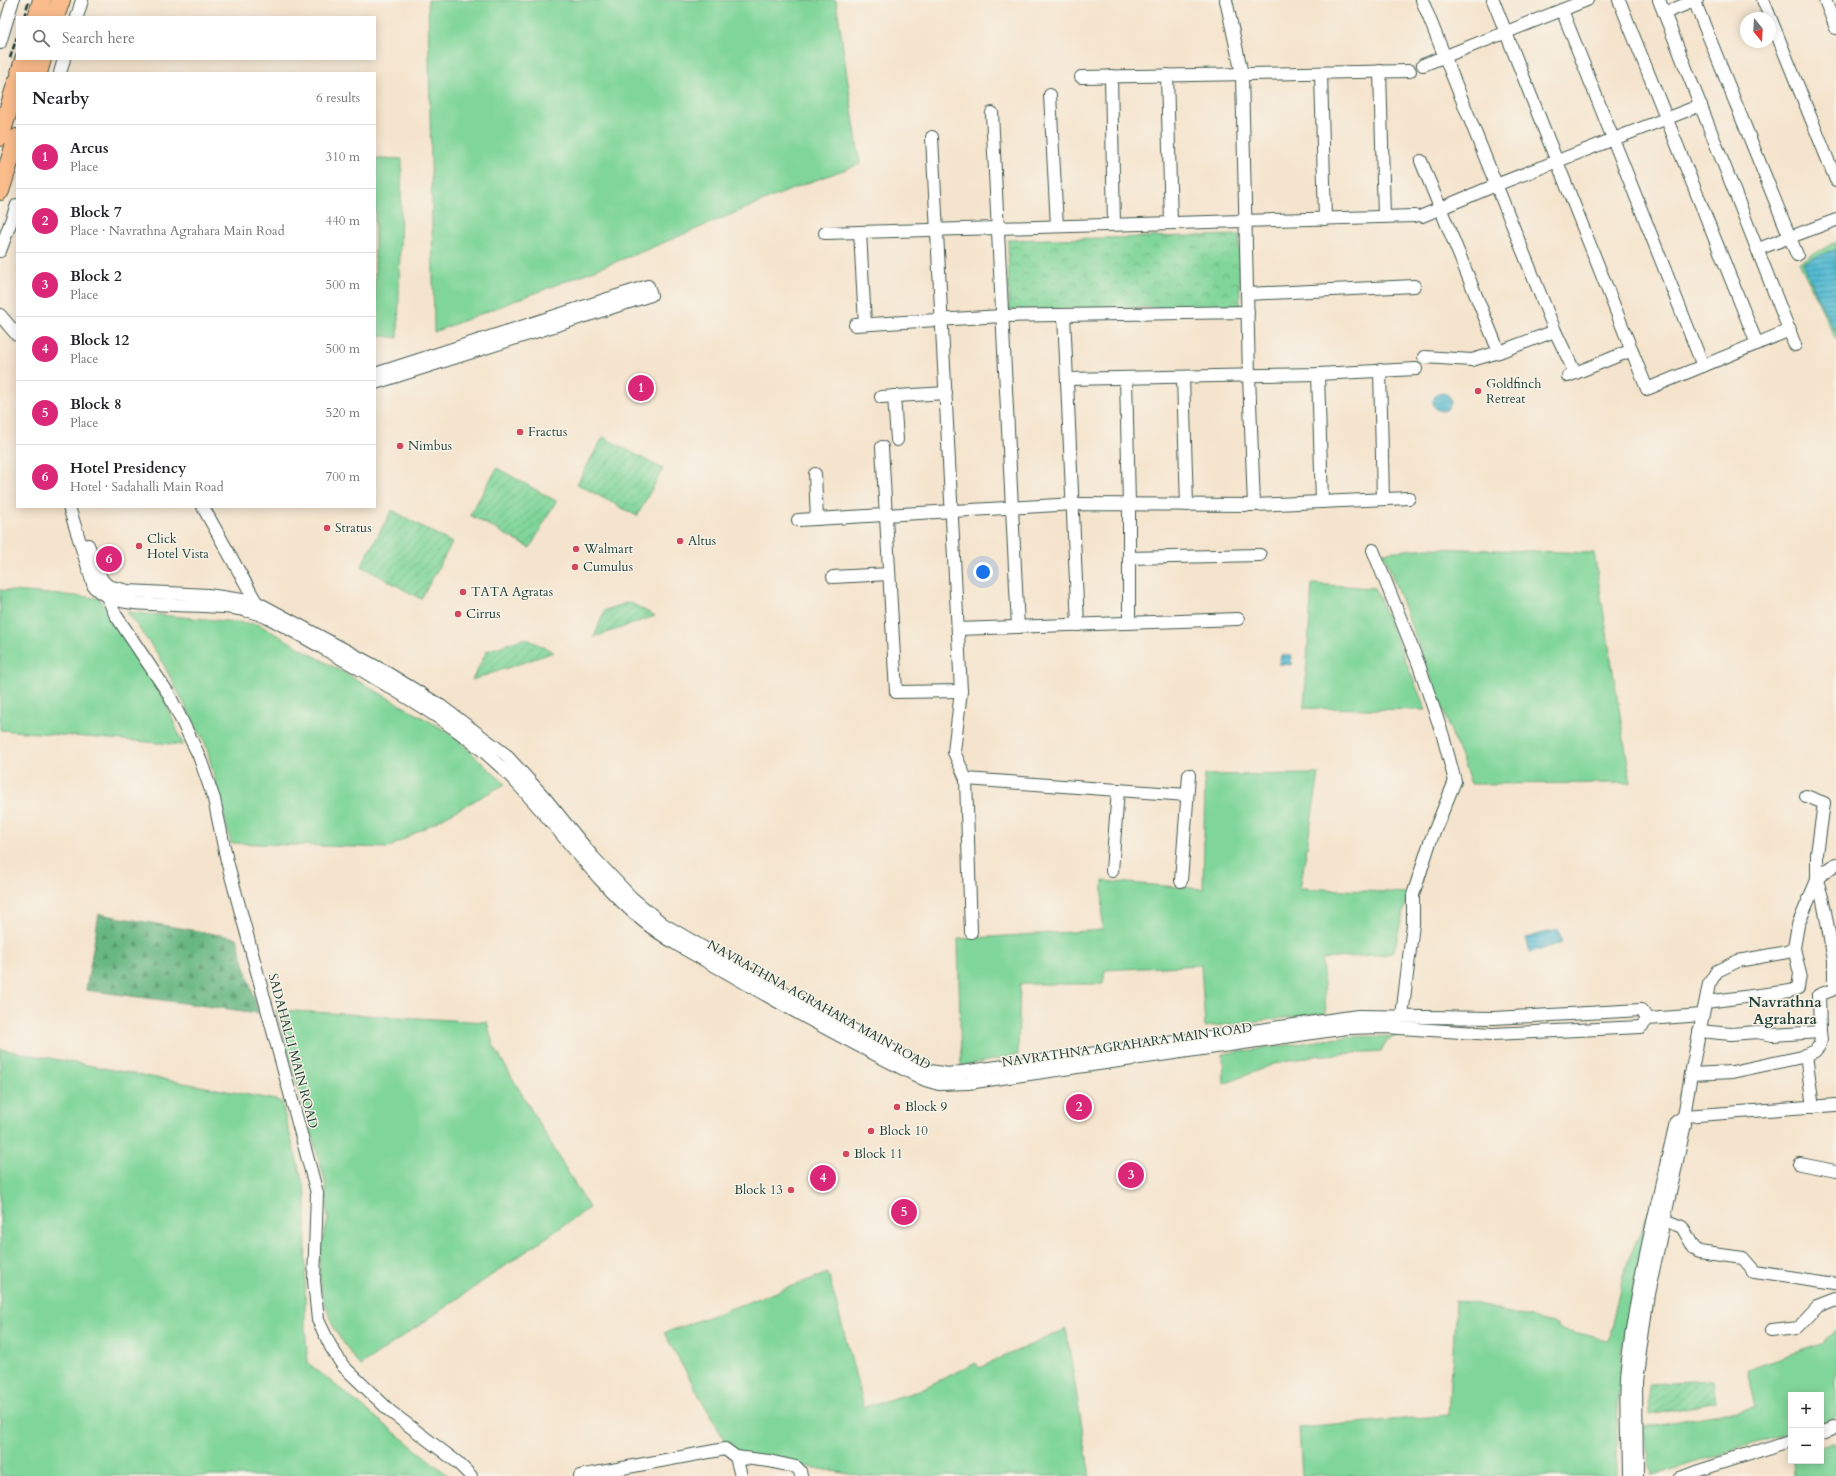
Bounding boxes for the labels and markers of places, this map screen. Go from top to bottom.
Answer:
pin: 1 [628,373,654,403]
place label: Goldfinch Retreat [1486,375,1541,408]
marker: Goldfinch Retreat [1473,386,1483,396]
place label: Fractus [528,423,567,441]
marker: Fractus [515,427,525,437]
place label: Nimbus [408,437,452,455]
marker: Nimbus [395,441,405,451]
place label: Stratus [335,519,372,537]
marker: Stratus [322,523,332,533]
place label: Click Hotel Vista [147,530,209,563]
place label: Altus [688,532,716,550]
marker: Altus [675,536,685,546]
place label: Walmart [583,540,633,558]
marker: Click Hotel Vista [134,541,144,551]
pin: 6 [96,544,122,574]
marker: Walmart [571,544,581,554]
place label: Cumulus [583,558,633,576]
marker: Cumulus [570,562,580,572]
place label: TATA Agratas [471,583,553,601]
marker: TATA Agratas [458,587,468,597]
place label: Cirrus [466,605,501,623]
marker: Cirrus [453,609,463,619]
pin: 2 [1066,1092,1092,1122]
place label: Block 9 [905,1098,948,1116]
marker: Block 9 [892,1102,902,1112]
place label: Block 10 [879,1122,928,1140]
marker: Block 10 [866,1126,876,1136]
place label: Block 11 [854,1145,903,1163]
marker: Block 11 [841,1149,851,1159]
pin: 3 [1118,1160,1144,1190]
pin: 4 [810,1163,836,1193]
place label: Block 13 [734,1181,783,1199]
marker: Block 13 [786,1185,796,1195]
pin: 5 [891,1197,917,1227]

